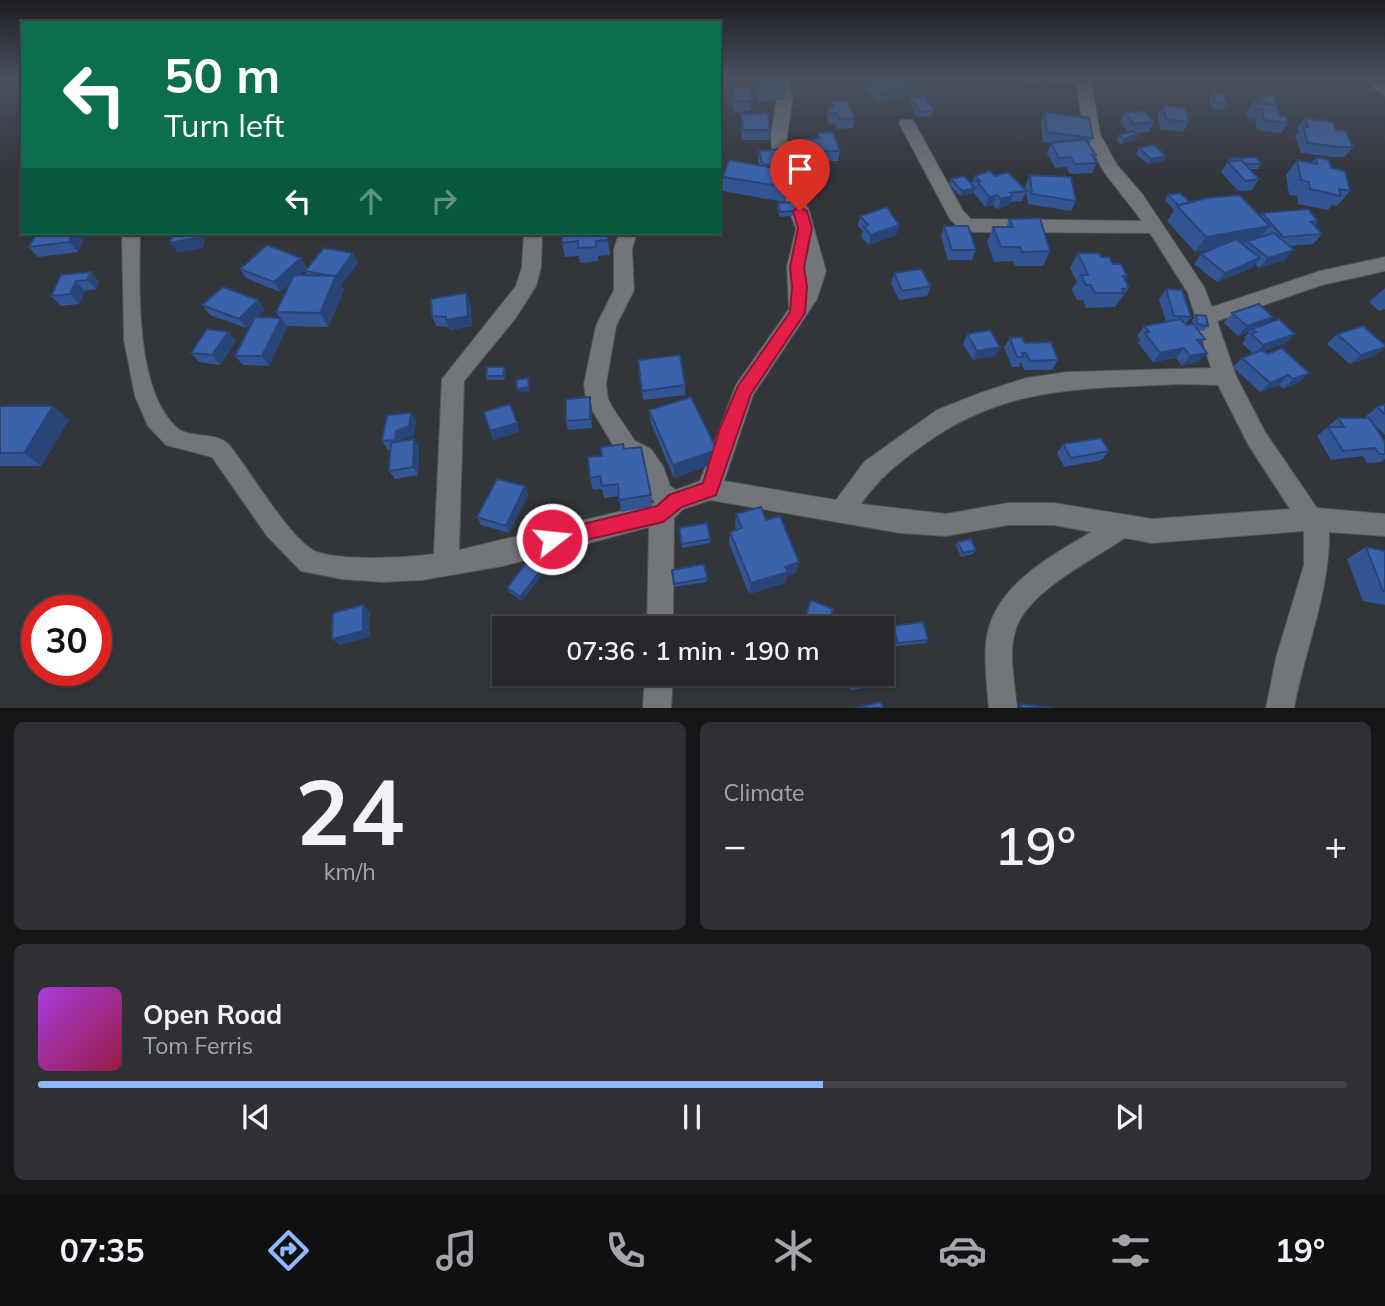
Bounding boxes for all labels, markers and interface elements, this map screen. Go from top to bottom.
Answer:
text: 50 m [164,44,280,105]
icon: left [49,49,140,140]
text: Turn left [164,105,284,145]
pin [770,139,830,211]
icon: arrive [781,150,819,188]
icon: left [279,182,317,220]
icon: ahead [352,182,390,220]
icon: right [425,182,463,220]
position arrow [515,502,589,576]
speed limit sign: 30 [21,595,112,686]
text: 07:36 · 1 min · 190 m [566,634,820,667]
text: 24 [295,754,404,868]
text: Climate [724,778,805,807]
text: 19° [994,813,1076,878]
text: − [724,821,746,869]
text: + [1324,821,1347,869]
text: km/h [324,857,376,886]
text: Open Road [143,998,282,1031]
text: Tom Ferris [143,1031,253,1060]
icon: previous [237,1098,275,1136]
icon: pause [673,1098,711,1136]
icon: next [1110,1098,1148,1136]
icon: directions [264,1226,313,1275]
icon: music [432,1226,481,1275]
icon: phone [601,1226,650,1275]
icon: climate [769,1226,818,1275]
icon: car [938,1226,987,1275]
icon: filters [1106,1226,1155,1275]
text: 07:35 [60,1230,144,1270]
text: 19° [1275,1230,1325,1270]

